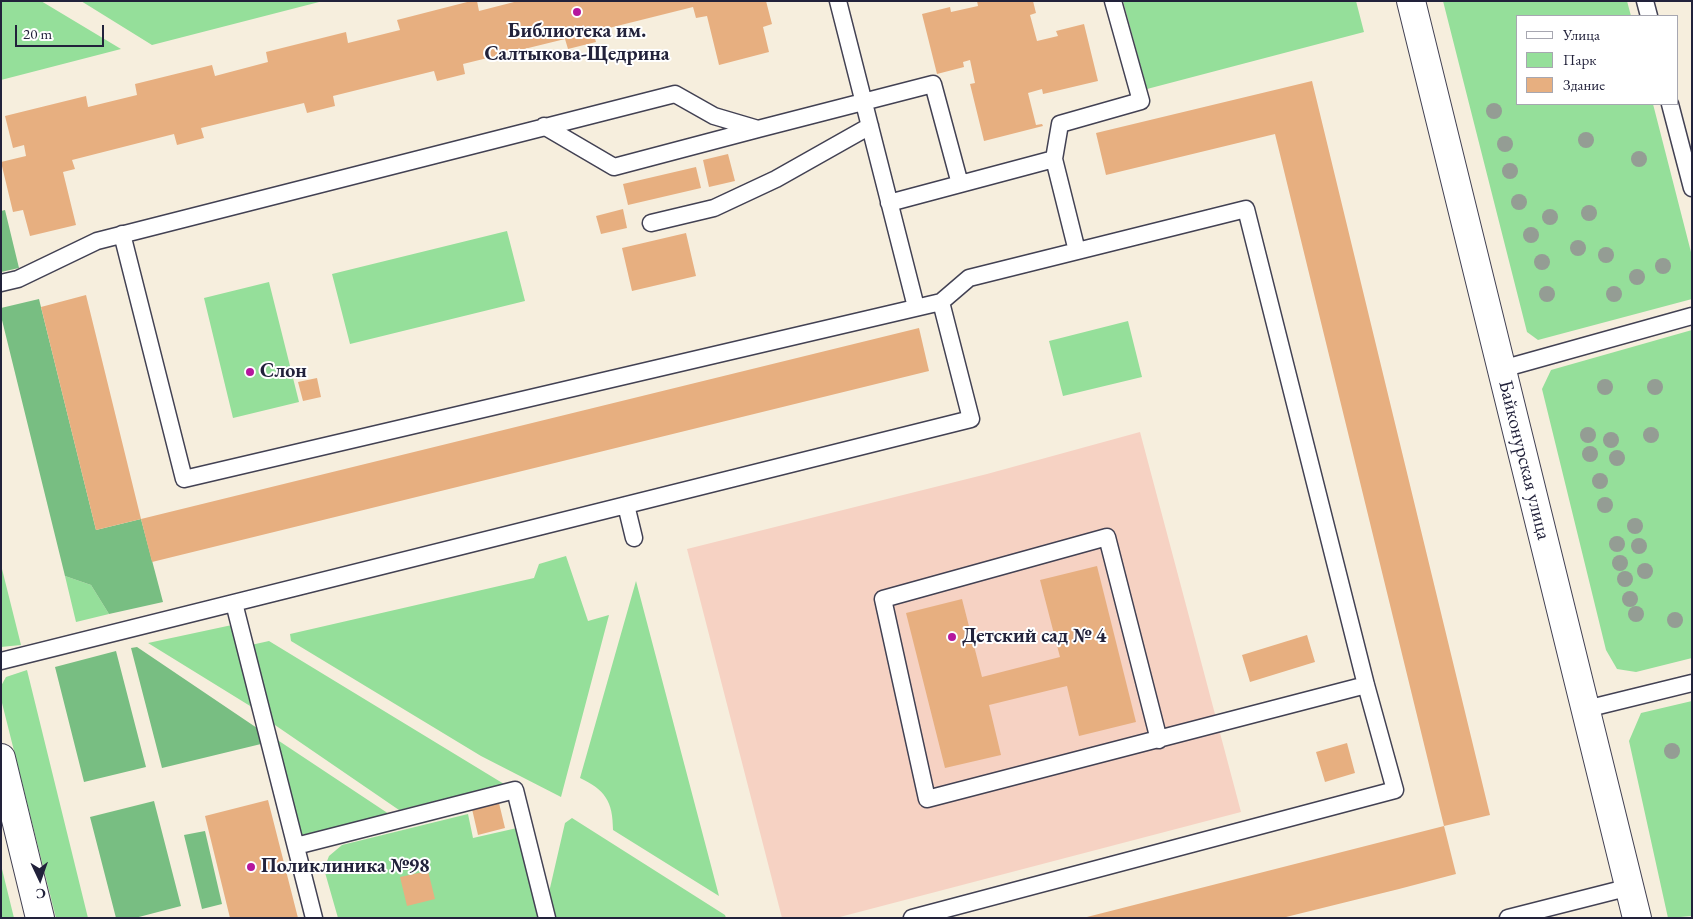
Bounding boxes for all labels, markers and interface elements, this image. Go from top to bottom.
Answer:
marker: Библиотека им. Салтыкова-Щедрина [571,6,583,18]
scale bar [18,15,106,47]
legend [1516,15,1678,105]
place label: Библиотека им. Салтыкова-Щедрина [484,20,670,67]
text: 20 m [23,24,52,43]
text: Улица [1563,25,1600,44]
text: Парк [1563,50,1596,69]
text: Здание [1563,75,1605,94]
place label: Слон [260,360,307,384]
marker: Слон [244,366,256,378]
street label: Байконурская улица [1493,378,1555,542]
place label: Детский сад № 4 [962,625,1106,649]
marker: Детский сад № 4 [946,631,958,643]
north arrow [15,854,65,904]
place label: Поликлиника №98 [261,855,430,879]
marker: Поликлиника №98 [245,861,257,873]
text: С [35,885,46,903]

